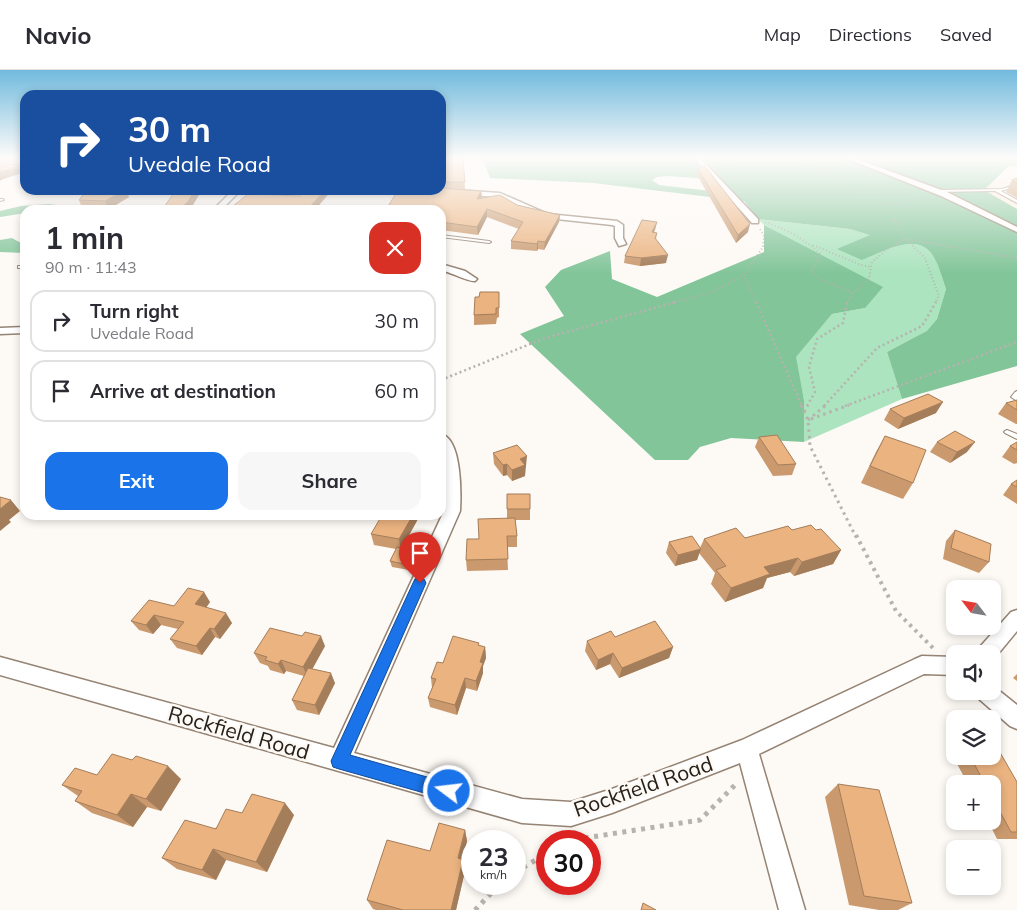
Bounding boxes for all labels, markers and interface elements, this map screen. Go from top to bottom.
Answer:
text: Navio [25,20,91,50]
text: Map [764,23,801,46]
text: Directions [829,23,912,46]
text: Saved [940,23,992,46]
text: 30 m [128,107,211,151]
icon: right [45,110,110,175]
text: Uvedale Road [128,150,271,178]
text: 1 min [45,219,124,257]
button: close [369,222,421,274]
text: 90 m · 11:43 [45,257,137,277]
text: Turn right [90,299,179,323]
icon: right [47,307,75,335]
text: 30 m [375,309,419,333]
text: Uvedale Road [90,323,194,343]
icon: arrive [47,377,75,405]
text: Arrive at destination [90,379,276,403]
text: 60 m [375,379,419,403]
button: Exit [45,452,228,510]
button: Share [238,452,421,510]
pin [399,532,441,583]
icon: arrive [406,539,434,567]
north arrow [946,580,1001,635]
map controls [946,580,1001,895]
button: sound [946,645,1001,700]
street label: Rockfield Road [165,699,313,765]
button: layers [946,710,1001,765]
street label: Rockfield Road [570,750,716,822]
position arrow [422,764,474,816]
button: + [946,775,1001,830]
speed limit sign: 30 [536,830,601,895]
button: − [946,840,1001,895]
text: 23 [478,841,509,872]
text: km/h [480,867,507,882]

